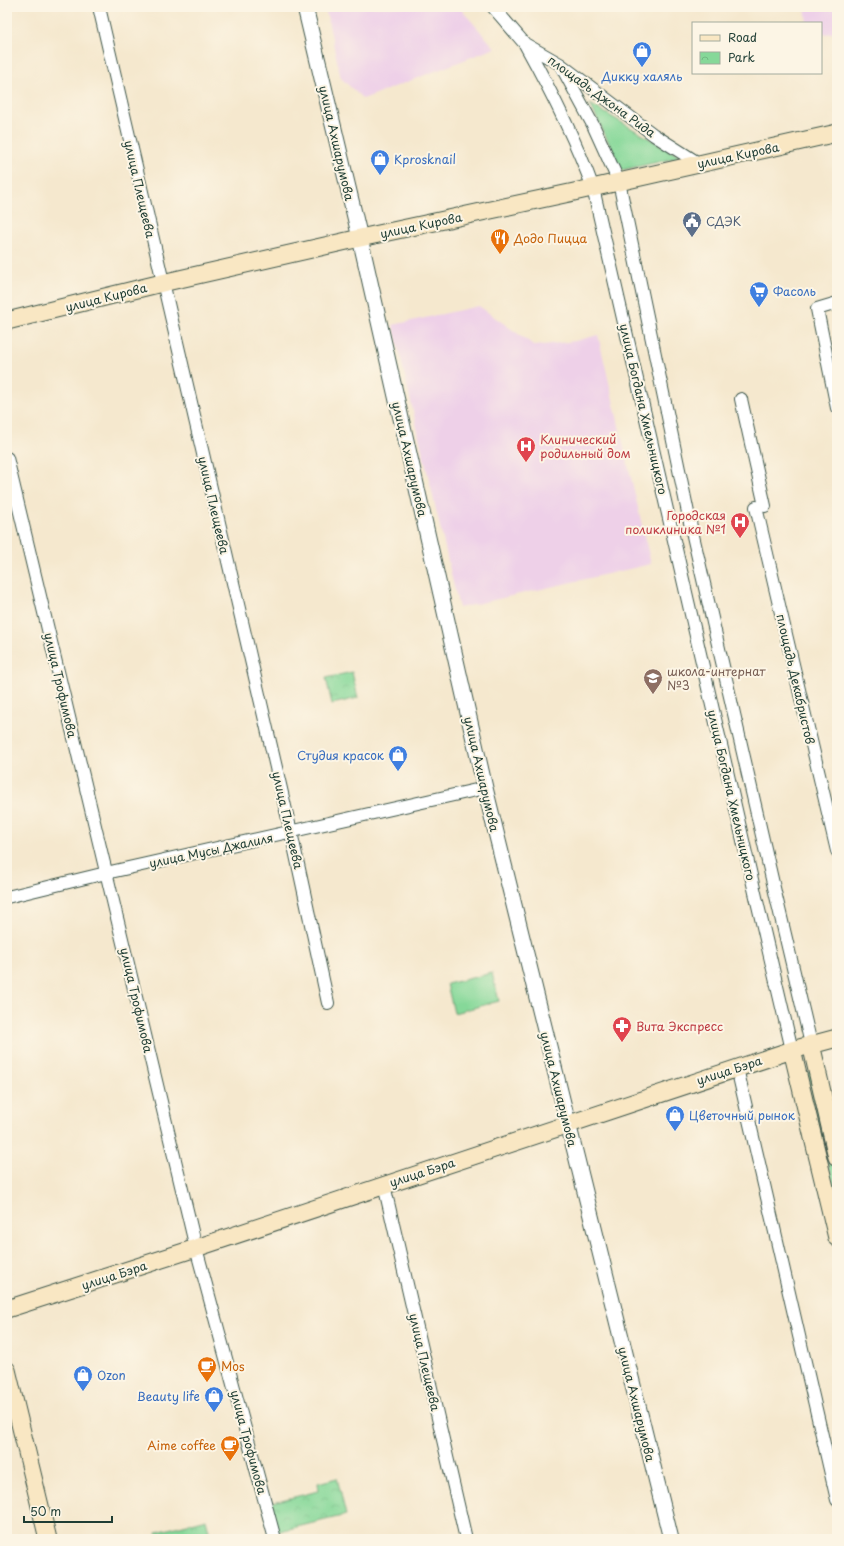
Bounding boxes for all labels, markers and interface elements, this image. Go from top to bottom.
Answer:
legend [692,22,822,74]
text: Road [728,28,757,46]
shop icon: Дикку халяль [631,40,653,68]
text: Park [728,48,755,66]
street label: площадь Джона Рида [544,51,660,142]
place label: Дикку халяль [601,67,683,85]
street label: улица Ахшарумова [315,84,359,203]
street label: улица Кирова [695,137,781,172]
street label: улица Плещеева [120,138,160,240]
shop icon: Kprosknail [369,148,391,176]
place label: Kprosknail [394,150,456,168]
street label: улица Кирова [378,207,464,242]
public building icon: СДЭК [681,210,703,238]
place label: СДЭК [706,212,741,230]
restaurant icon: Додо Пицца [489,227,511,255]
place label: Додо Пицца [513,229,588,247]
street label: улица Кирова [63,278,149,316]
supermarket icon: Фасоль [748,280,770,308]
place label: Фасоль [773,282,816,300]
street label: улица Богдана Хмельницкого [616,322,672,496]
street label: улица Ахшарумова [388,400,432,519]
place label: Клинический родильный дом [540,430,631,462]
hospital icon: Клинический родильный дом [515,435,537,463]
street label: улица Плещеева [194,454,234,556]
place label: Городская поликлиника №1 [625,506,726,538]
hospital icon: Городская поликлиника №1 [729,511,751,539]
street label: площадь Декабристов [772,612,820,746]
street label: улица Трофимова [40,631,82,740]
place label: школа-интернат №3 [667,662,766,694]
school or university icon: школа-интернат №3 [642,667,664,695]
street label: улица Богдана Хмельницкого [704,708,760,882]
street label: улица Ахшарумова [460,715,504,834]
shop icon: Студия красок [387,744,409,772]
place label: Студия красок [297,746,385,764]
street label: улица Плещеева [268,769,308,871]
street label: улица Мусы Джалиля [147,828,275,872]
street label: улица Трофимова [116,946,158,1055]
pharmacy icon: Вита Экспресс [611,1015,633,1043]
place label: Вита Экспресс [636,1017,723,1035]
street label: улица Ахшарумова [536,1030,582,1149]
street label: улица Бэра [694,1051,765,1089]
shop icon: Цветочный рынок [664,1104,686,1132]
place label: Цветочный рынок [689,1106,796,1124]
street label: улица Бэра [387,1153,458,1191]
street label: улица Бэра [79,1256,150,1294]
street label: улица Плещеева [405,1311,445,1413]
street label: улица Ахшарумова [614,1345,660,1464]
cafe icon: Mos [196,1355,218,1383]
place label: Mos [221,1357,245,1375]
shop icon: Ozon [72,1364,94,1392]
place label: Ozon [97,1366,126,1384]
shop icon: Beauty life [203,1385,225,1413]
place label: Beauty life [137,1387,200,1405]
street label: улица Трофимова [226,1388,272,1497]
cafe icon: Aime coffee [219,1434,241,1462]
place label: Aime coffee [147,1436,216,1454]
scale bar [24,1498,112,1524]
text: 50 m [30,1502,61,1520]

